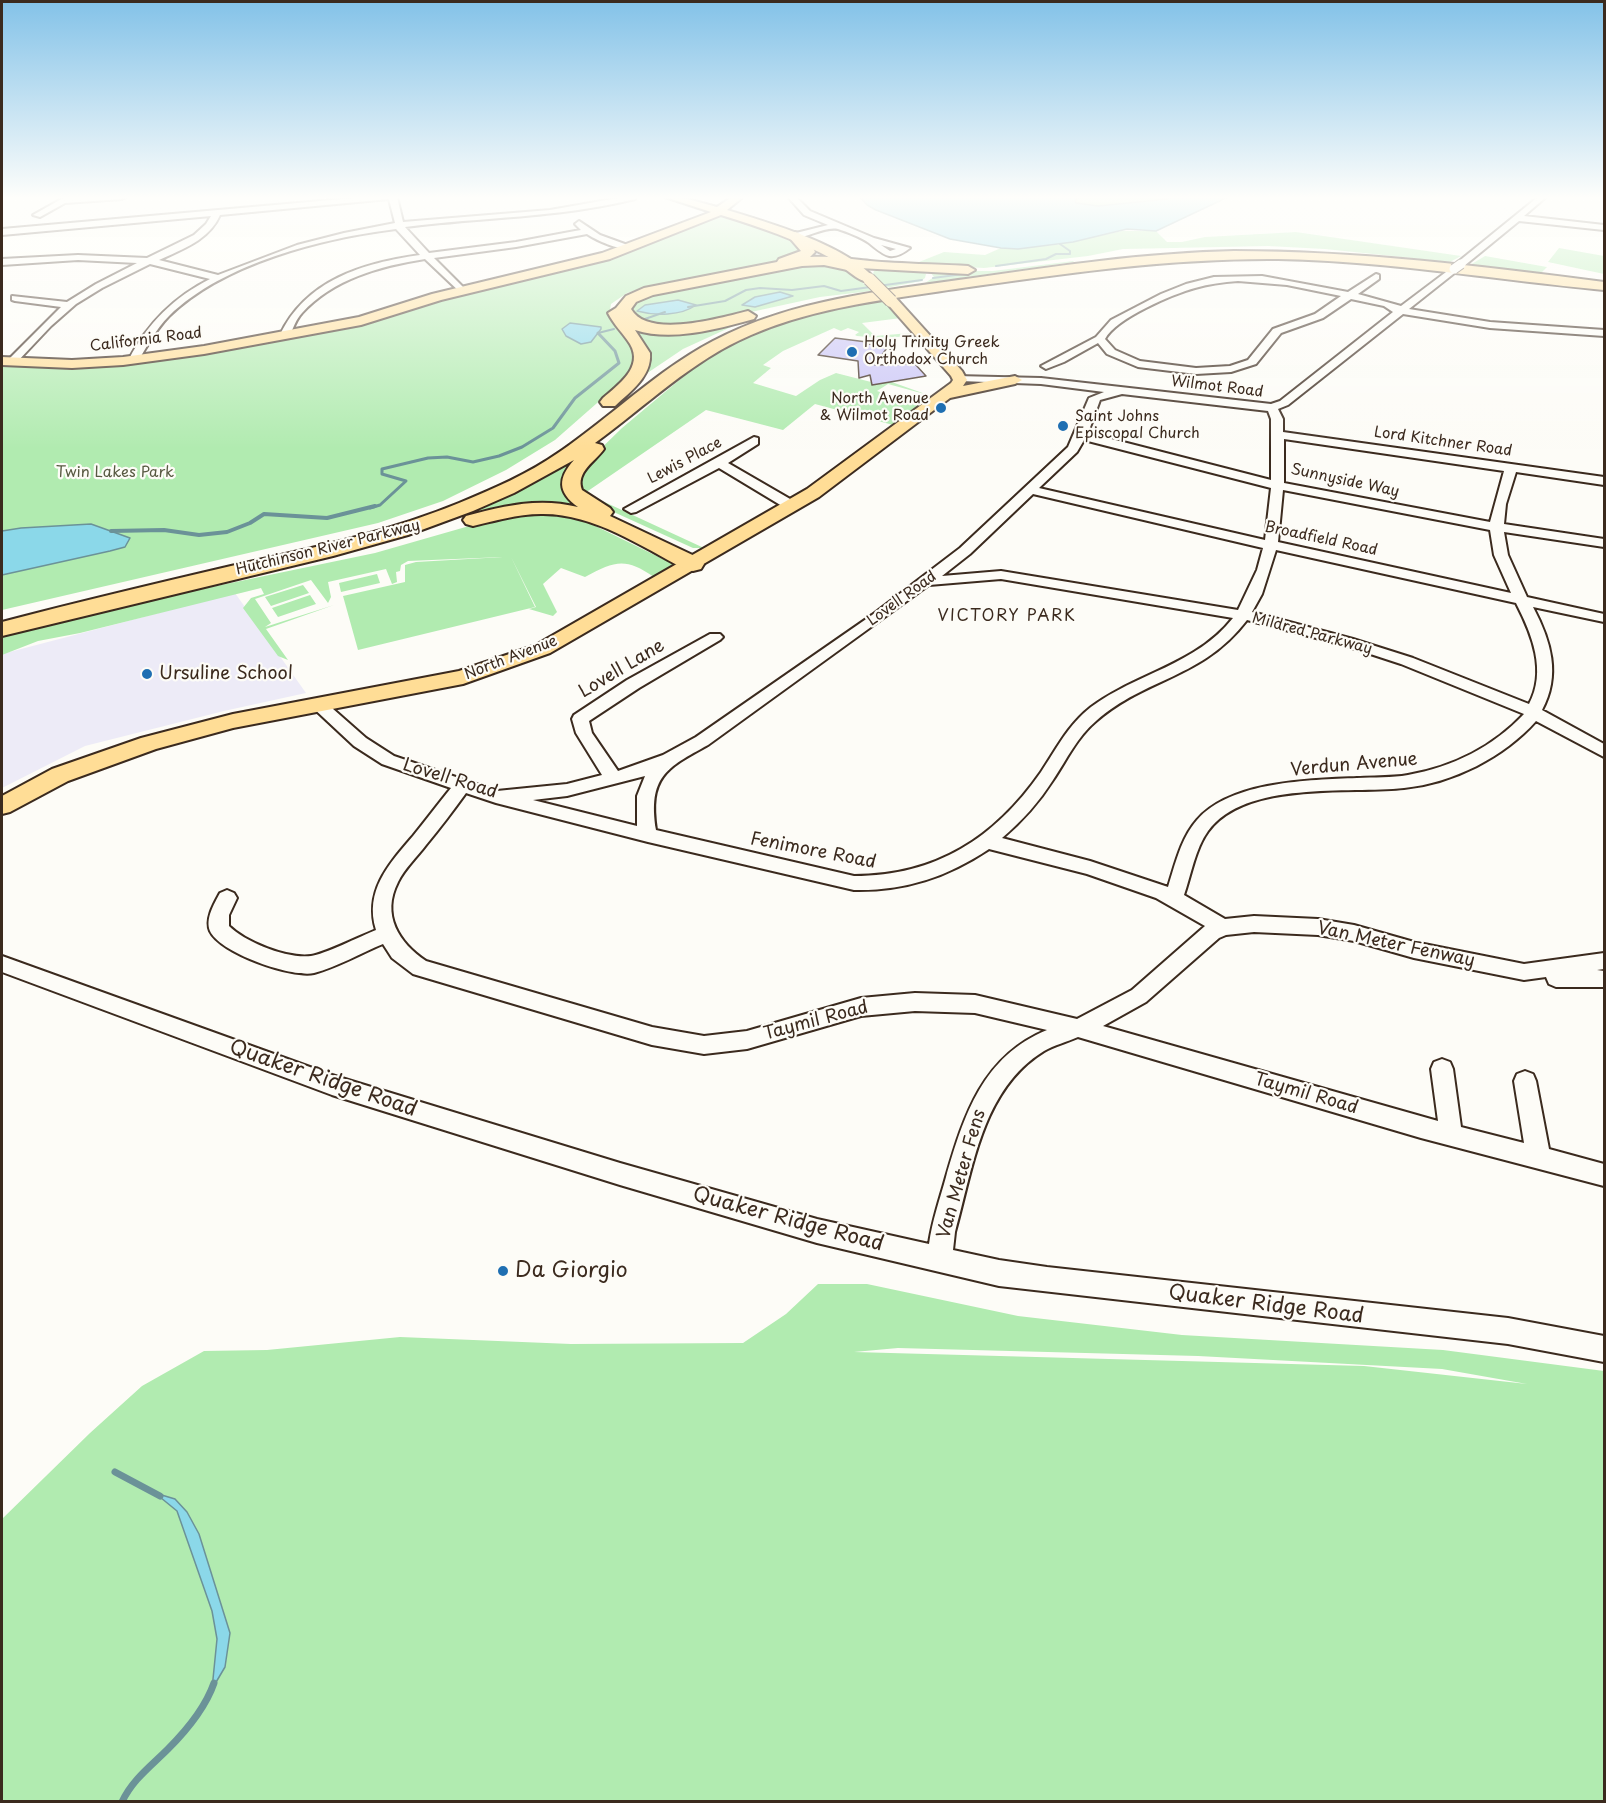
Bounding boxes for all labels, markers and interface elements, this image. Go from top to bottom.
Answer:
street label: California Road [89,324,203,356]
place label: Holy Trinity Greek Orthodox Church [864,334,1000,369]
marker: Holy Trinity Greek Orthodox Church [845,345,859,359]
street label: Wilmot Road [1170,372,1264,402]
place label: North Avenue & Wilmot Road [820,390,929,425]
marker: North Avenue & Wilmot Road [934,401,948,415]
place label: Saint Johns Episcopal Church [1075,408,1200,443]
marker: Saint Johns Episcopal Church [1056,419,1070,433]
street label: Lord Kitchner Road [1373,423,1513,461]
street label: Lewis Place [645,434,725,488]
street label: Sunnyside Way [1289,461,1401,501]
park label: Twin Lakes Park [56,464,174,482]
street label: Hutchinson River Parkway [234,516,422,580]
street label: Broadfield Road [1263,518,1379,560]
street label: Lovell Road [864,568,940,630]
district label: VICTORY PARK [938,607,1076,627]
street label: Mildred Parkway [1250,609,1374,659]
street label: North Avenue [462,632,560,684]
street label: Lovell Lane [575,635,669,703]
place label: Ursuline School [159,663,293,685]
marker: Ursuline School [140,667,154,681]
street label: Verdun Avenue [1290,749,1418,781]
street label: Lovell Road [400,754,500,804]
street label: Fenimore Road [748,828,878,874]
street label: Van Meter Fenway [1315,918,1477,972]
street label: Taymil Road [761,997,871,1045]
street label: Quaker Ridge Road [226,1035,420,1123]
street label: Taymil Road [1252,1069,1360,1119]
street label: Van Meter Fens [933,1107,991,1241]
street label: Quaker Ridge Road [690,1182,886,1258]
place label: Da Giorgio [515,1258,628,1284]
marker: Da Giorgio [496,1264,510,1278]
street label: Quaker Ridge Road [1167,1281,1365,1329]

